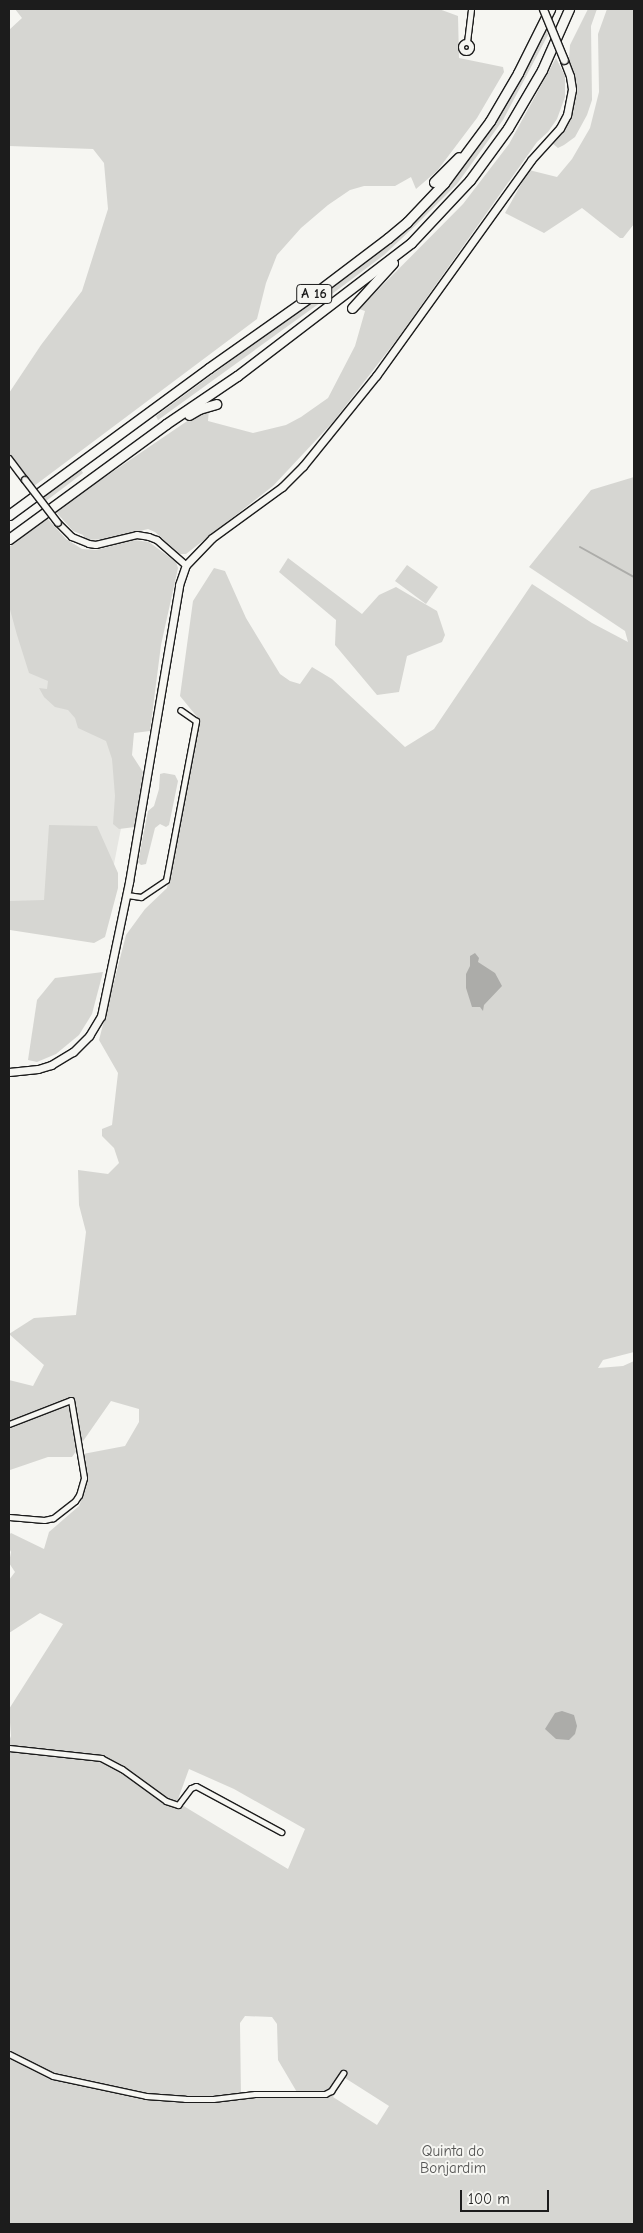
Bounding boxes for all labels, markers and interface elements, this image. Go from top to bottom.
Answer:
road number: A 16 [295,282,333,306]
park label: Quinta do Bonjardim [420,2142,486,2177]
scale bar [463,2180,552,2212]
text: 100 m [468,2190,510,2208]

